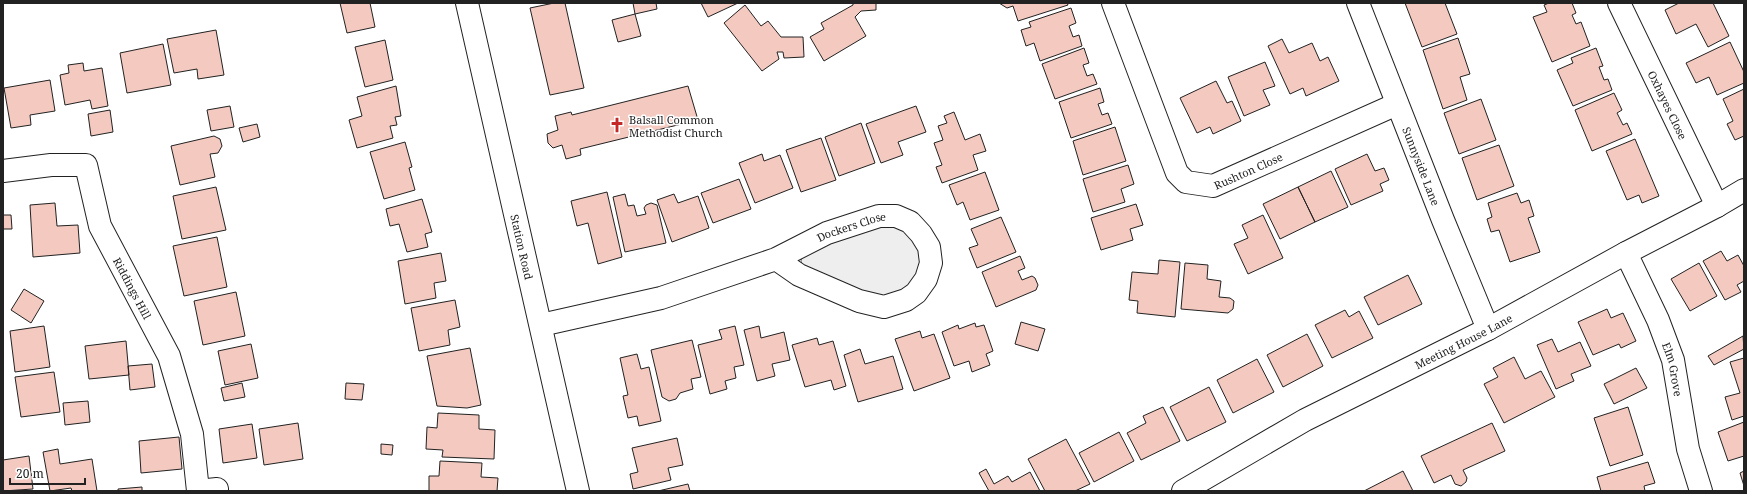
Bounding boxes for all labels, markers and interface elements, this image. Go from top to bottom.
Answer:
street label: Oxhayes Close [1645,68,1691,142]
place label: Balsall Common Methodist Church [629,112,723,140]
church icon: Balsall Common Methodist Church [608,116,626,134]
street label: Sunnyside Lane [1400,124,1444,208]
street label: Rushton Close [1211,148,1285,192]
street label: Dockers Close [814,209,886,245]
street label: Station Road [508,213,537,281]
street label: Riddings Hill [110,254,156,322]
street label: Meeting House Lane [1412,310,1515,372]
street label: Elm Grove [1659,340,1687,397]
scale bar [10,460,85,486]
text: 20 m [16,465,44,482]

